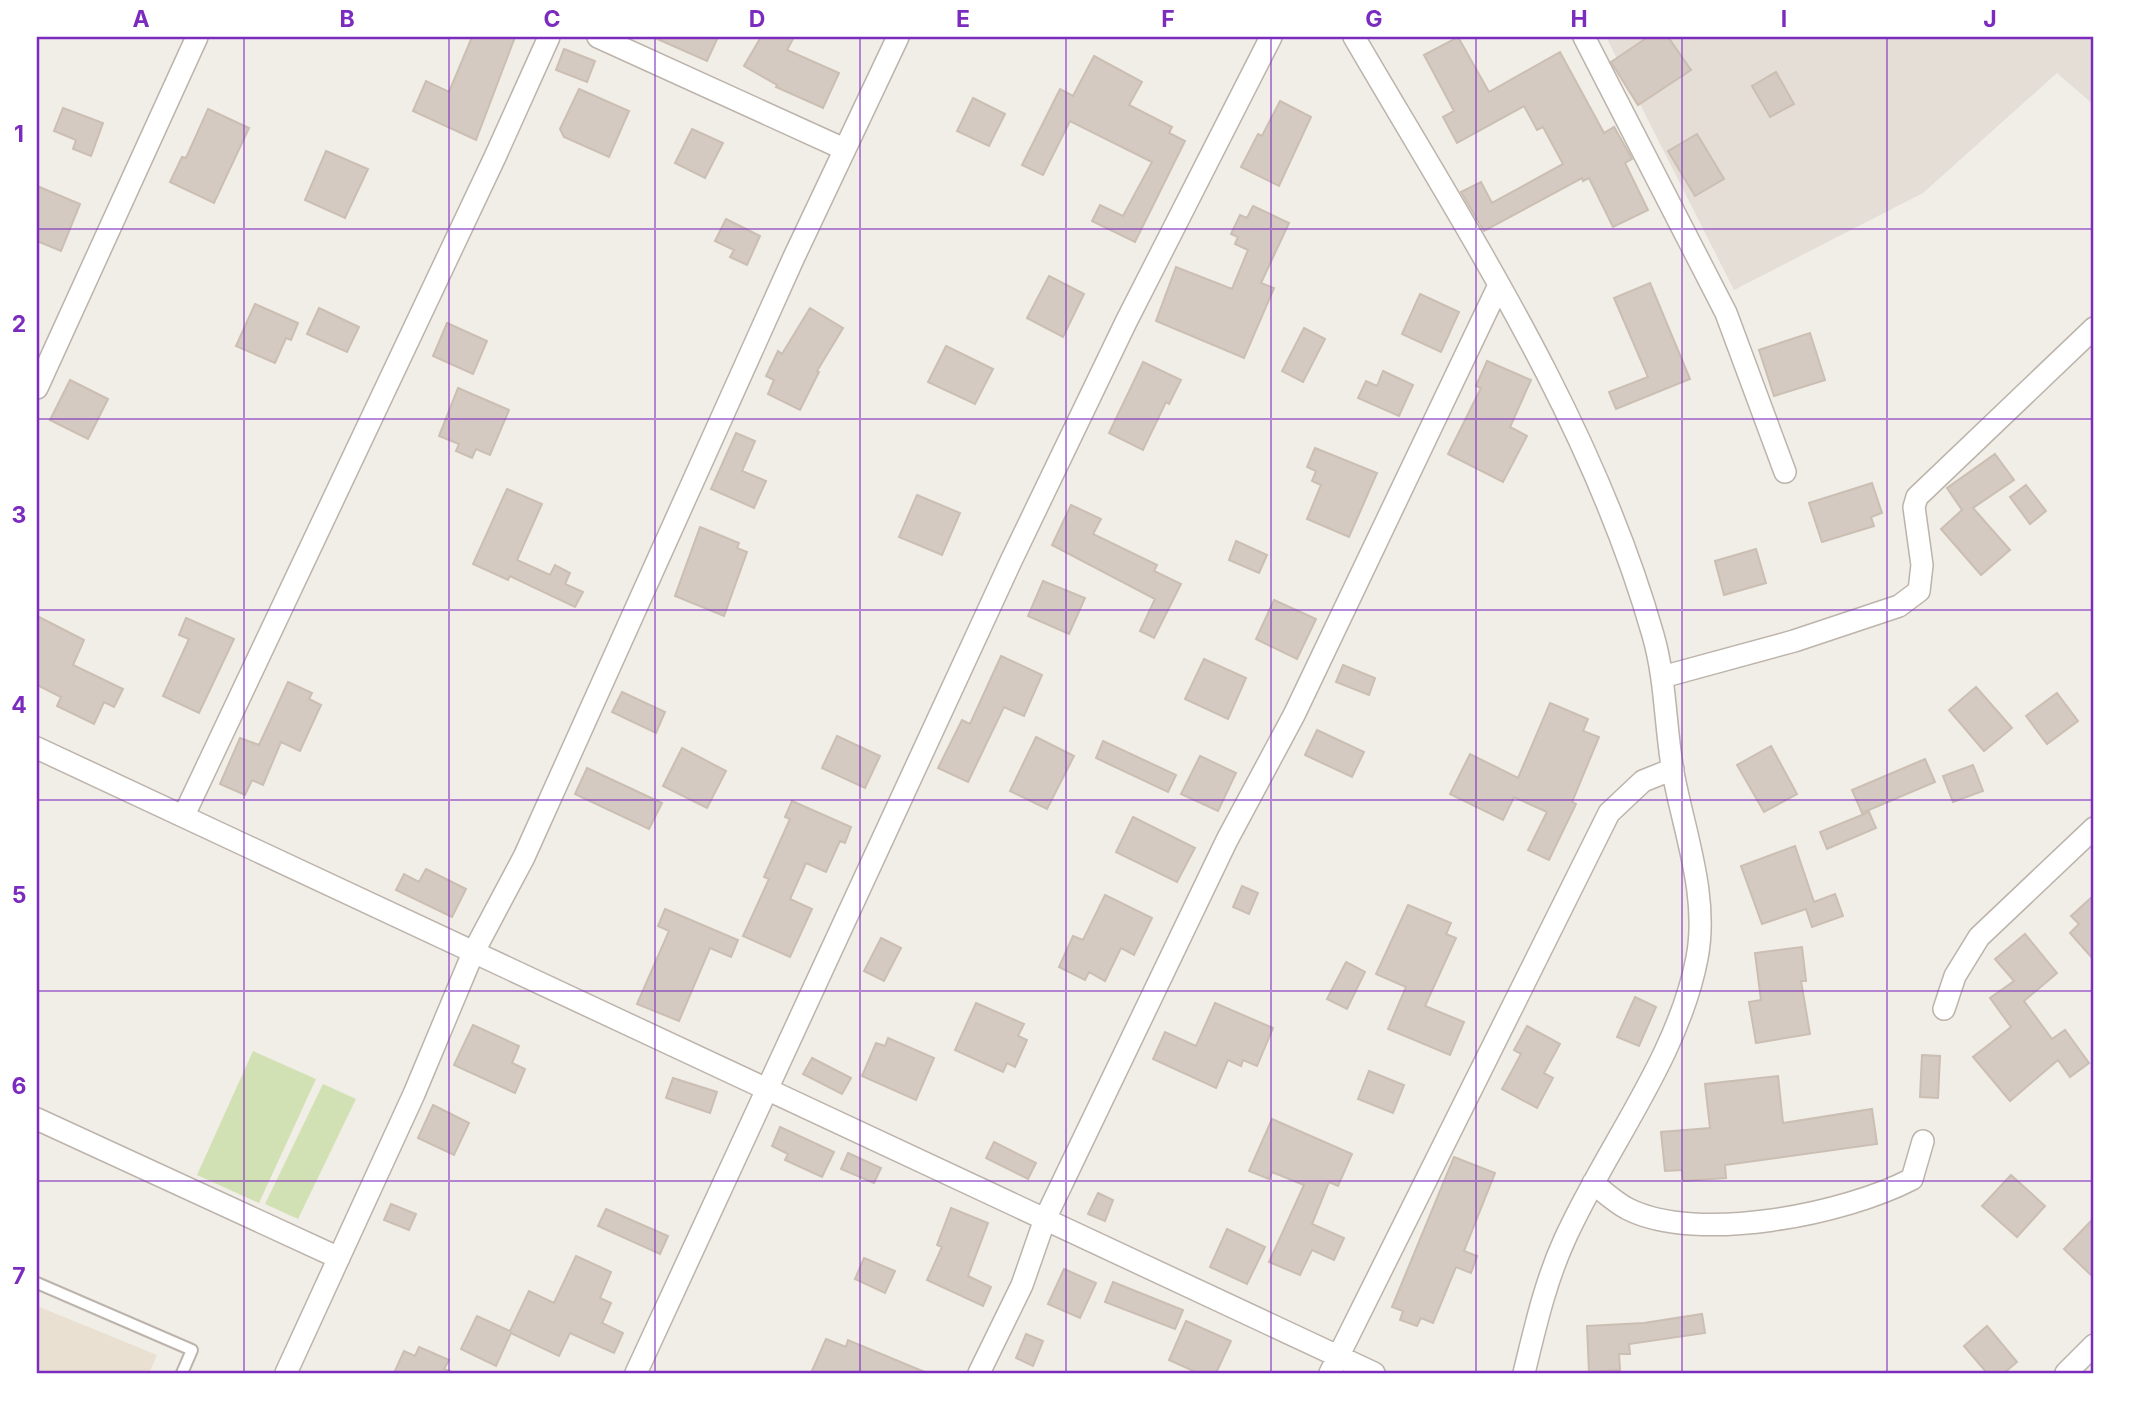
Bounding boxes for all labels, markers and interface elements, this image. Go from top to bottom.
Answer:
text: A [132,5,150,33]
text: B [339,5,355,33]
text: C [543,5,561,33]
text: D [749,5,765,33]
text: E [956,5,970,33]
text: F [1161,5,1175,33]
text: G [1365,5,1383,33]
text: H [1570,5,1588,33]
text: I [1781,5,1787,33]
text: J [1983,5,1997,33]
text: 1 [14,120,24,148]
text: 2 [12,310,26,338]
text: 3 [12,501,26,529]
text: 4 [11,691,27,719]
text: 5 [12,881,26,909]
text: 6 [12,1072,26,1100]
text: 7 [12,1262,26,1290]

